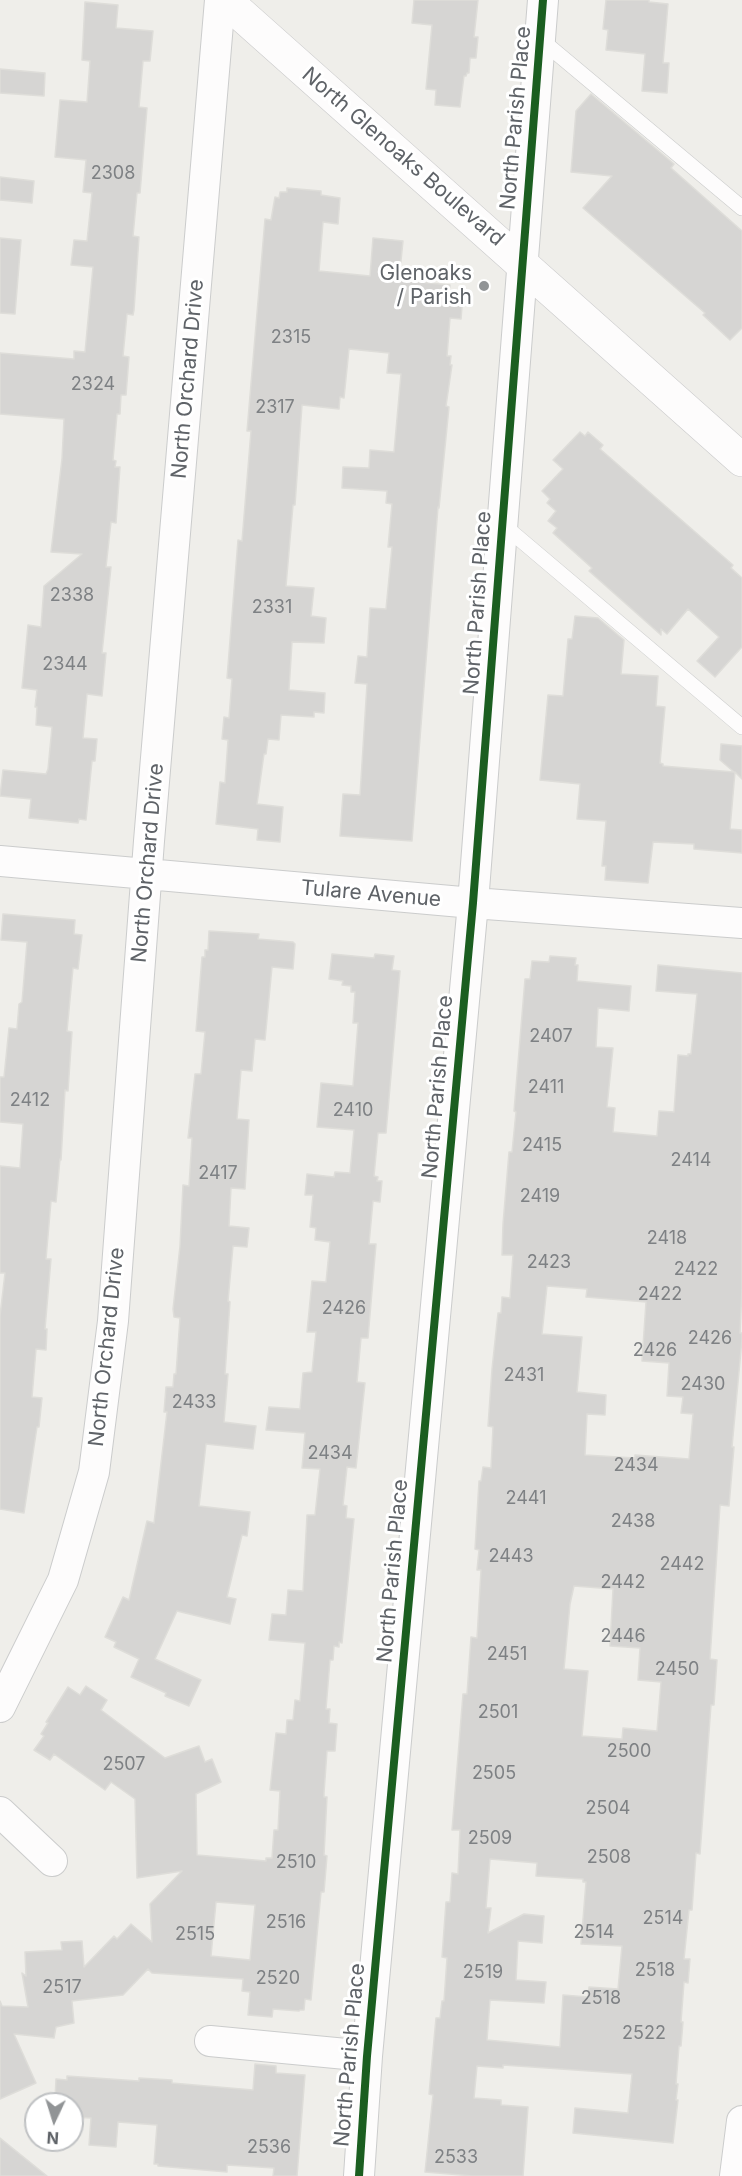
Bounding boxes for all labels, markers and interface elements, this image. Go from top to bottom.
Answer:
street label: North Parish Place [495,25,537,211]
street label: North Glenoaks Boulevard [297,62,509,252]
house number: 2308 [91,163,135,185]
place label: Glenoaks / Parish [379,261,472,311]
street label: North Orchard Drive [167,278,209,480]
marker: Glenoaks / Parish [477,279,491,293]
house number: 2315 [271,327,311,349]
house number: 2324 [71,374,115,396]
house number: 2317 [255,397,295,419]
street label: North Parish Place [459,510,497,696]
house number: 2338 [50,585,94,607]
house number: 2331 [252,597,292,619]
house number: 2344 [42,654,88,676]
street label: North Orchard Drive [127,762,169,964]
street label: Tulare Avenue [300,875,442,913]
street label: North Parish Place [417,994,459,1180]
house number: 2407 [529,1026,573,1048]
house number: 2411 [528,1077,564,1099]
house number: 2412 [10,1090,50,1112]
house number: 2410 [333,1100,373,1122]
house number: 2415 [522,1135,562,1157]
house number: 2414 [671,1150,711,1172]
house number: 2417 [198,1163,238,1185]
house number: 2419 [520,1186,560,1208]
house number: 2418 [647,1228,687,1250]
street label: North Orchard Drive [84,1246,130,1448]
house number: 2423 [527,1252,571,1274]
house number: 2422 [674,1259,718,1281]
house number: 2422 [638,1284,682,1306]
house number: 2426 [322,1298,366,1320]
house number: 2426 [688,1328,732,1350]
house number: 2426 [633,1340,677,1362]
house number: 2431 [504,1365,544,1387]
house number: 2430 [681,1374,725,1396]
house number: 2433 [172,1392,216,1414]
house number: 2434 [307,1443,353,1465]
house number: 2434 [613,1455,659,1477]
street label: North Parish Place [372,1478,414,1664]
house number: 2441 [506,1488,546,1510]
house number: 2438 [611,1511,655,1533]
house number: 2443 [488,1546,534,1568]
house number: 2442 [660,1554,704,1576]
house number: 2442 [601,1572,645,1594]
house number: 2446 [600,1626,646,1648]
house number: 2451 [487,1644,527,1666]
house number: 2450 [655,1659,699,1681]
house number: 2501 [478,1702,518,1724]
house number: 2500 [607,1741,651,1763]
house number: 2507 [102,1754,146,1776]
house number: 2505 [472,1763,516,1785]
house number: 2504 [586,1798,630,1820]
house number: 2509 [468,1828,512,1850]
house number: 2508 [587,1847,631,1869]
house number: 2510 [276,1852,316,1874]
house number: 2514 [643,1908,683,1930]
house number: 2516 [266,1912,306,1934]
house number: 2514 [574,1922,614,1944]
house number: 2515 [175,1924,215,1946]
house number: 2518 [635,1960,675,1982]
street label: North Parish Place [329,1962,371,2148]
house number: 2519 [463,1962,503,1984]
house number: 2520 [256,1968,300,1990]
house number: 2517 [42,1977,82,1999]
house number: 2518 [581,1988,621,2010]
house number: 2522 [622,2023,666,2045]
north arrow [24,2092,84,2152]
text: N [46,2128,60,2148]
house number: 2536 [247,2137,291,2159]
house number: 2533 [434,2147,478,2169]

